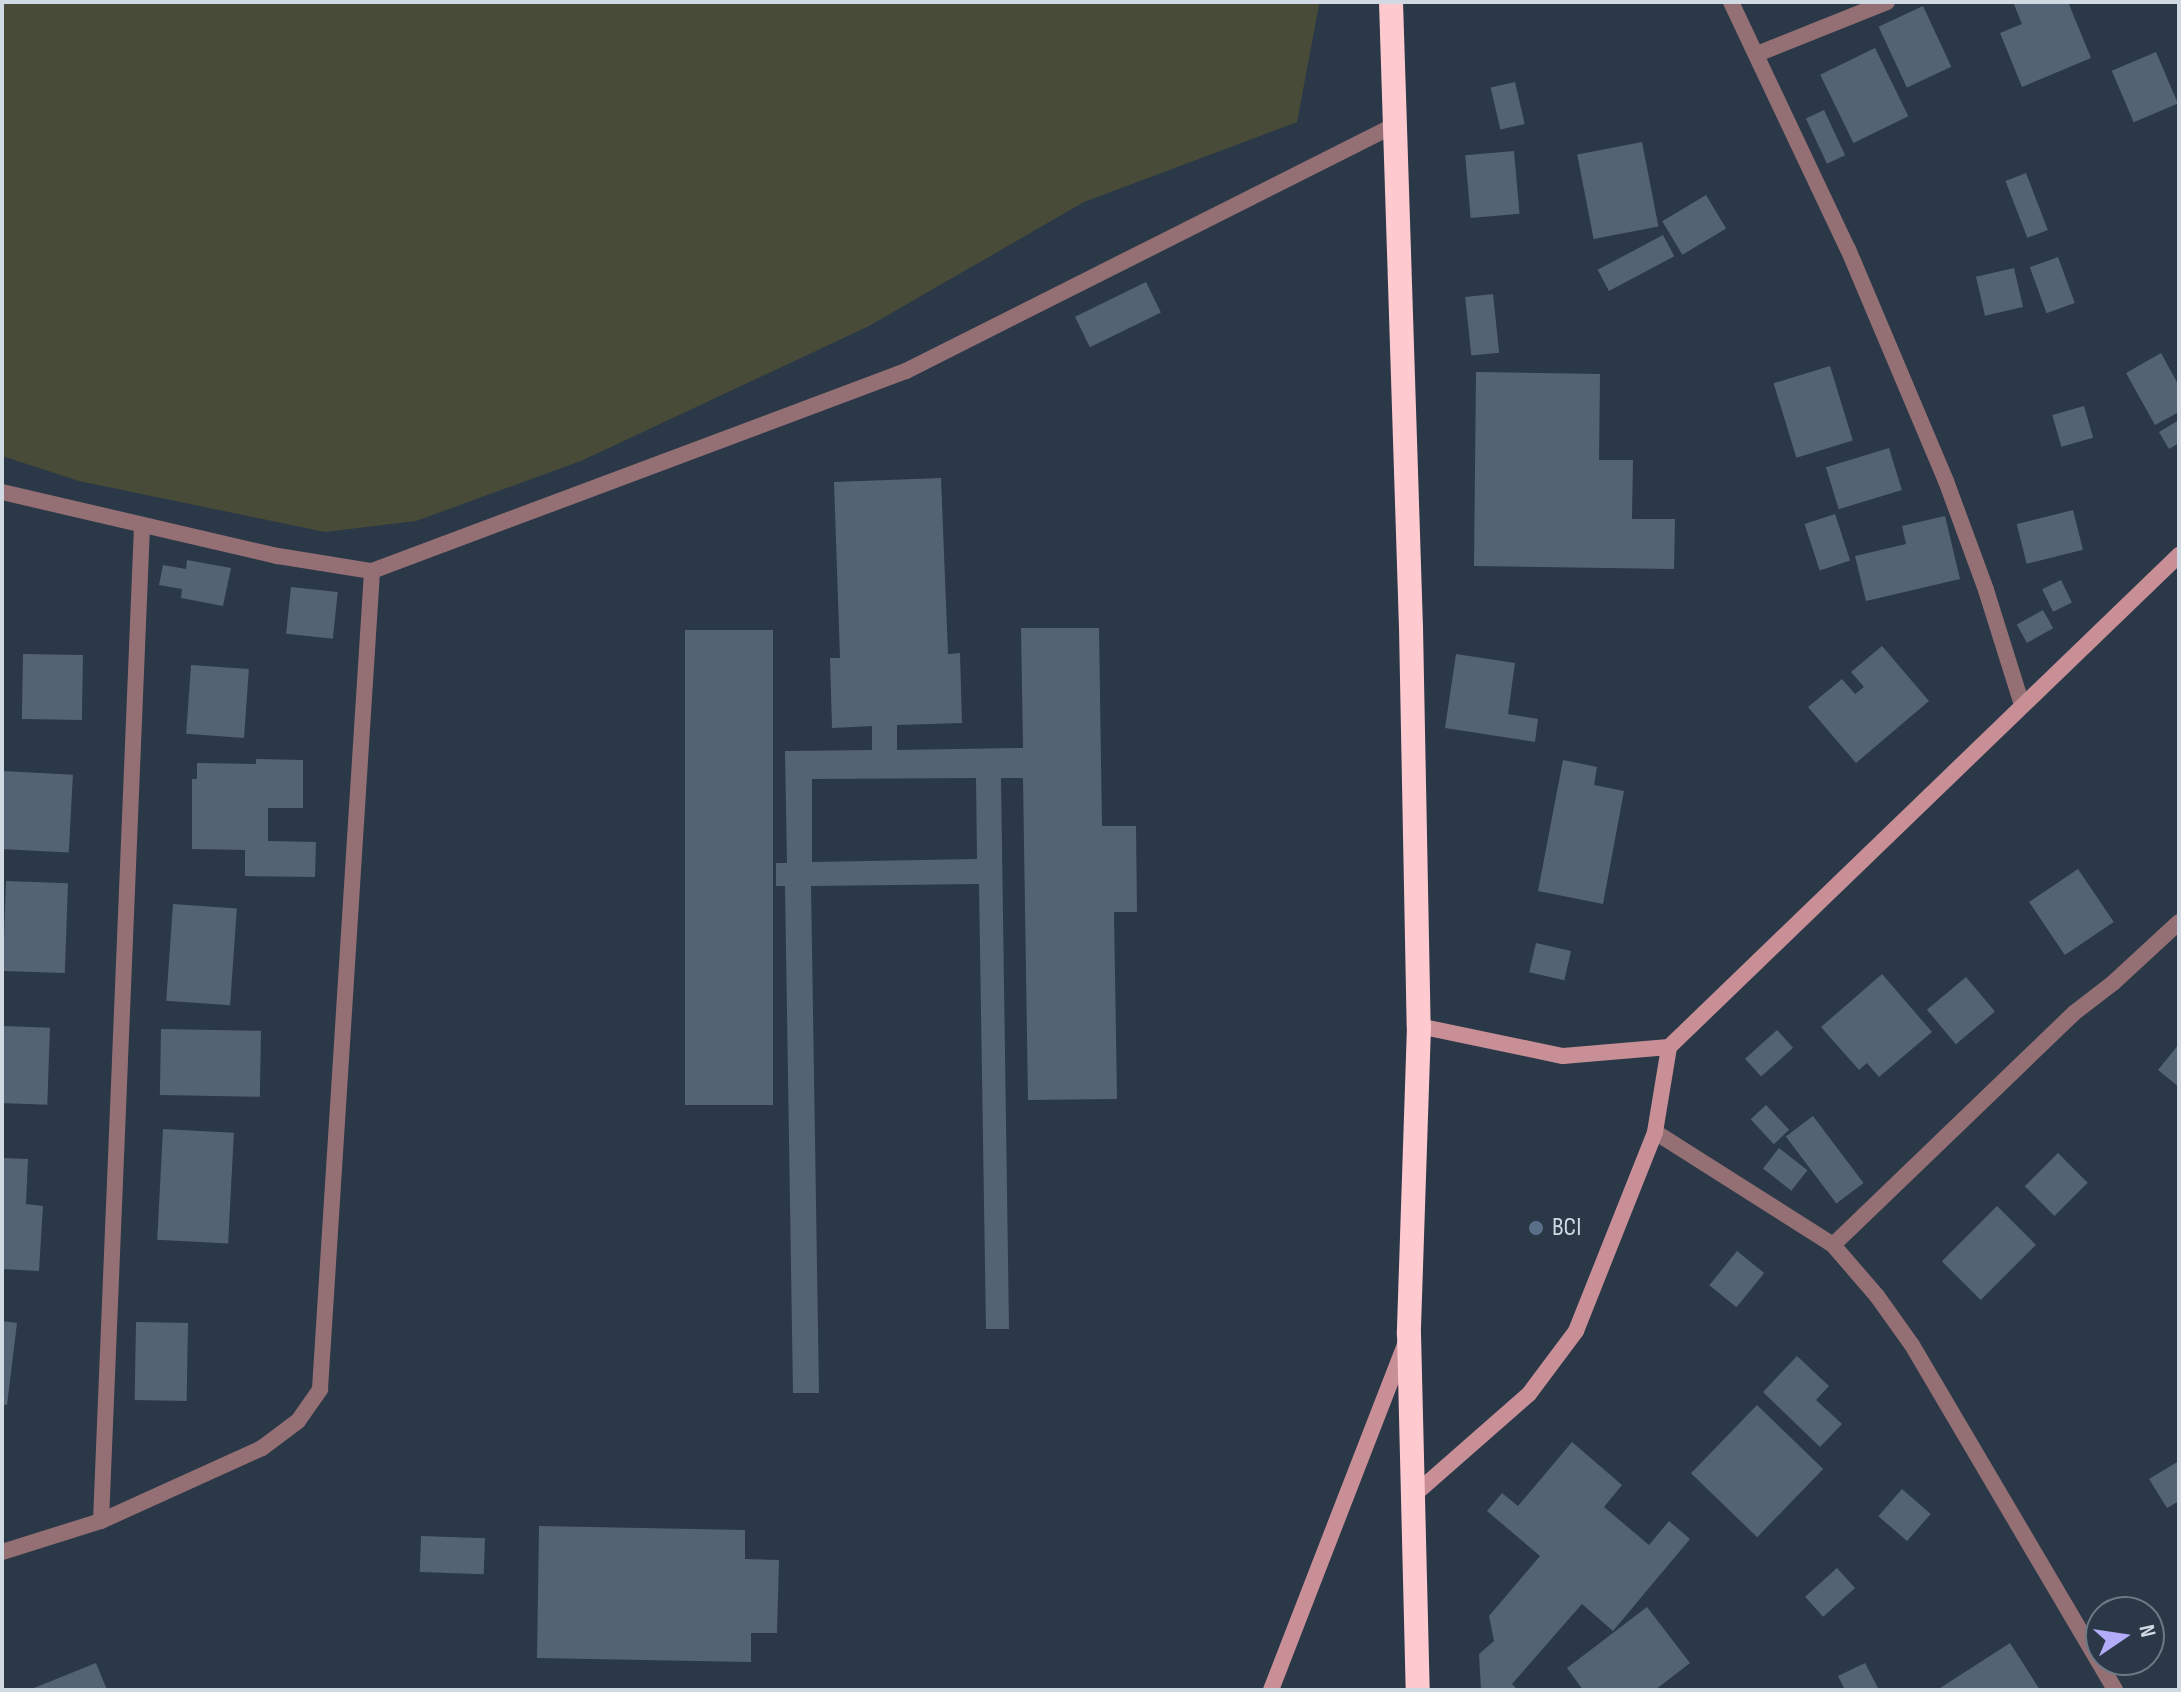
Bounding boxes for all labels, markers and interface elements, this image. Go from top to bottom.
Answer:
place label: BCI [1552,1212,1581,1244]
marker: BCI [1527,1219,1545,1237]
north arrow [2085,1596,2165,1676]
text: N [2132,1622,2161,1640]

